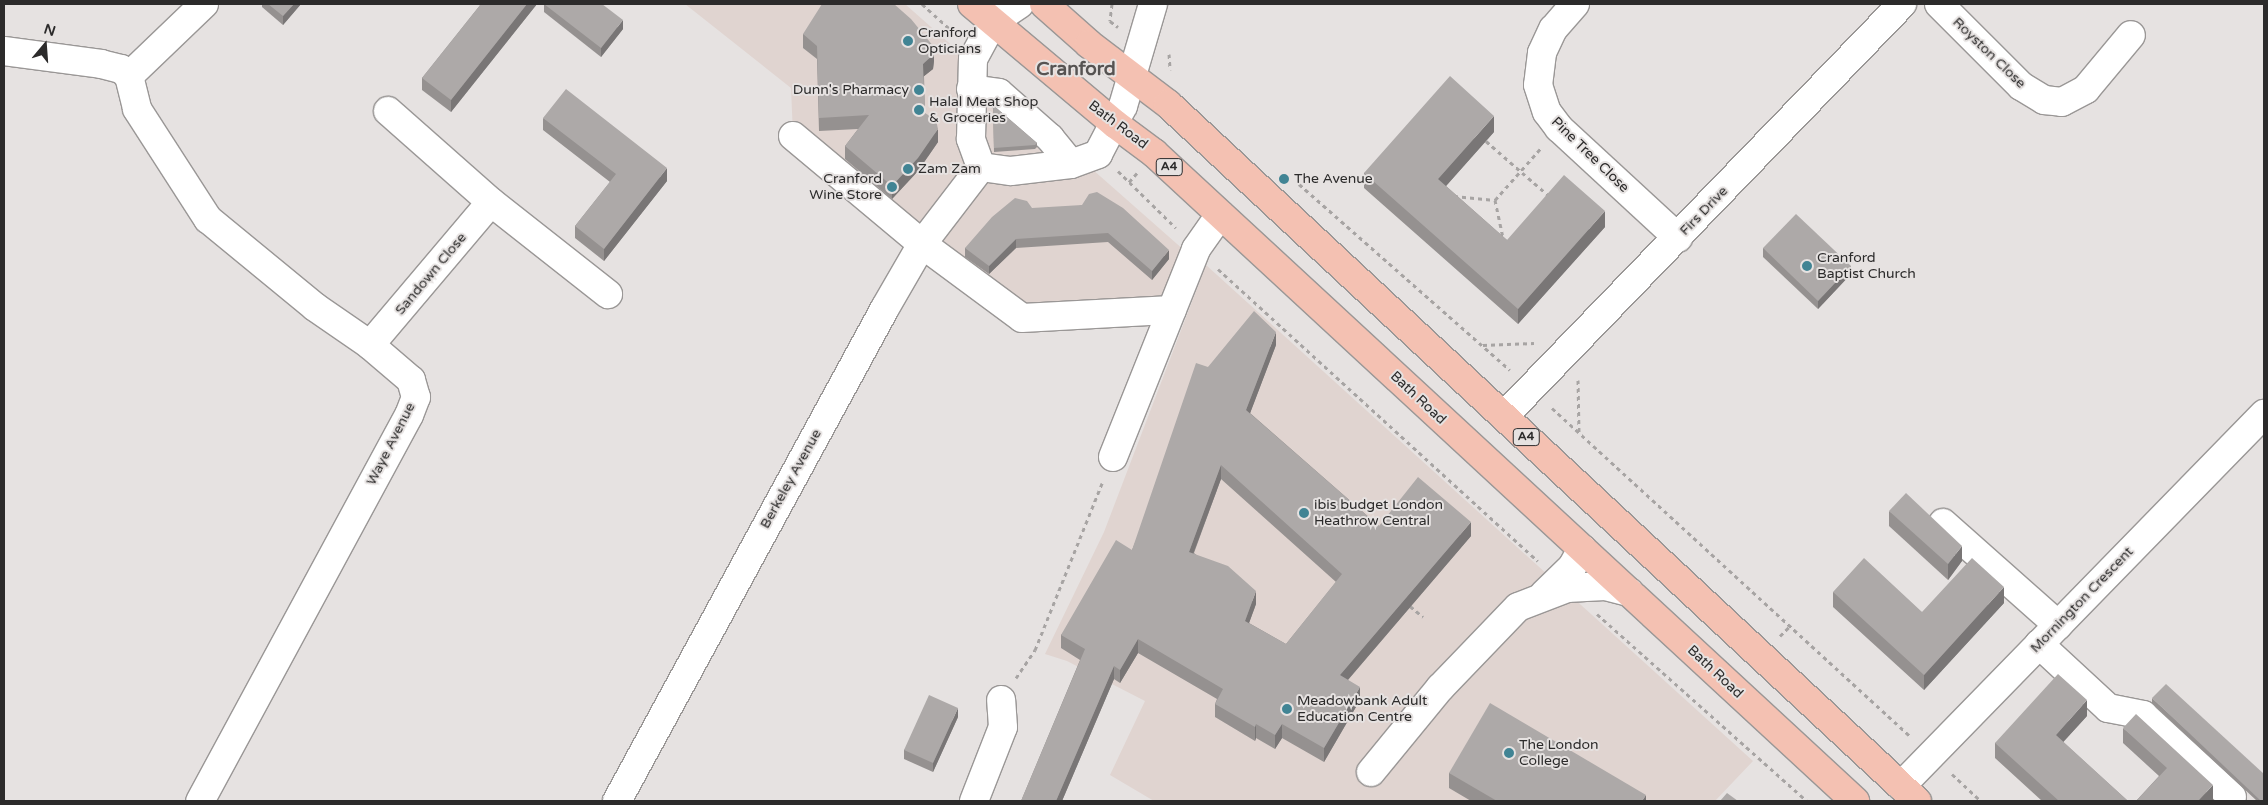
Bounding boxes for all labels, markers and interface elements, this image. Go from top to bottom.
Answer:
street label: Royston Close [1949,14,2029,92]
north arrow [20,20,70,70]
text: N [42,20,58,40]
place label: Cranford Opticians [918,25,981,58]
marker: Cranford Opticians [902,35,914,47]
district label: Cranford [1036,59,1116,81]
place label: Dunn's Pharmacy [793,82,909,98]
marker: Dunn's Pharmacy [913,84,925,96]
place label: Halal Meat Shop & Groceries [929,94,1038,126]
street label: Bath Road [1085,97,1151,153]
marker: Halal Meat Shop & Groceries [913,104,925,116]
street label: Pine Tree Close [1548,114,1632,196]
road number: A4 [1155,158,1183,176]
place label: Zam Zam [918,161,981,177]
marker: Zam Zam [902,163,914,175]
place label: Cranford Wine Store [809,171,882,203]
place label: The Avenue [1294,171,1373,187]
marker: The Avenue [1278,173,1290,185]
marker: Cranford Wine Store [886,181,898,193]
street label: Firs Drive [1676,183,1732,239]
street label: Sandown Close [392,230,470,318]
place label: Cranford Baptist Church [1817,250,1916,282]
marker: Cranford Baptist Church [1801,260,1813,272]
street label: Bath Road [1387,368,1449,428]
street label: Waye Avenue [363,400,419,488]
street label: Berkeley Avenue [757,426,825,532]
road number: A4 [1512,428,1540,447]
place label: ibis budget London Heathrow Central [1314,497,1443,530]
marker: ibis budget London Heathrow Central [1298,507,1310,519]
street label: Mornington Crescent [2027,543,2137,657]
street label: Bath Road [1684,642,1746,702]
place label: Meadowbank Adult Education Centre [1297,693,1427,726]
marker: Meadowbank Adult Education Centre [1281,703,1293,715]
place label: The London College [1519,737,1599,770]
marker: The London College [1503,747,1515,759]

